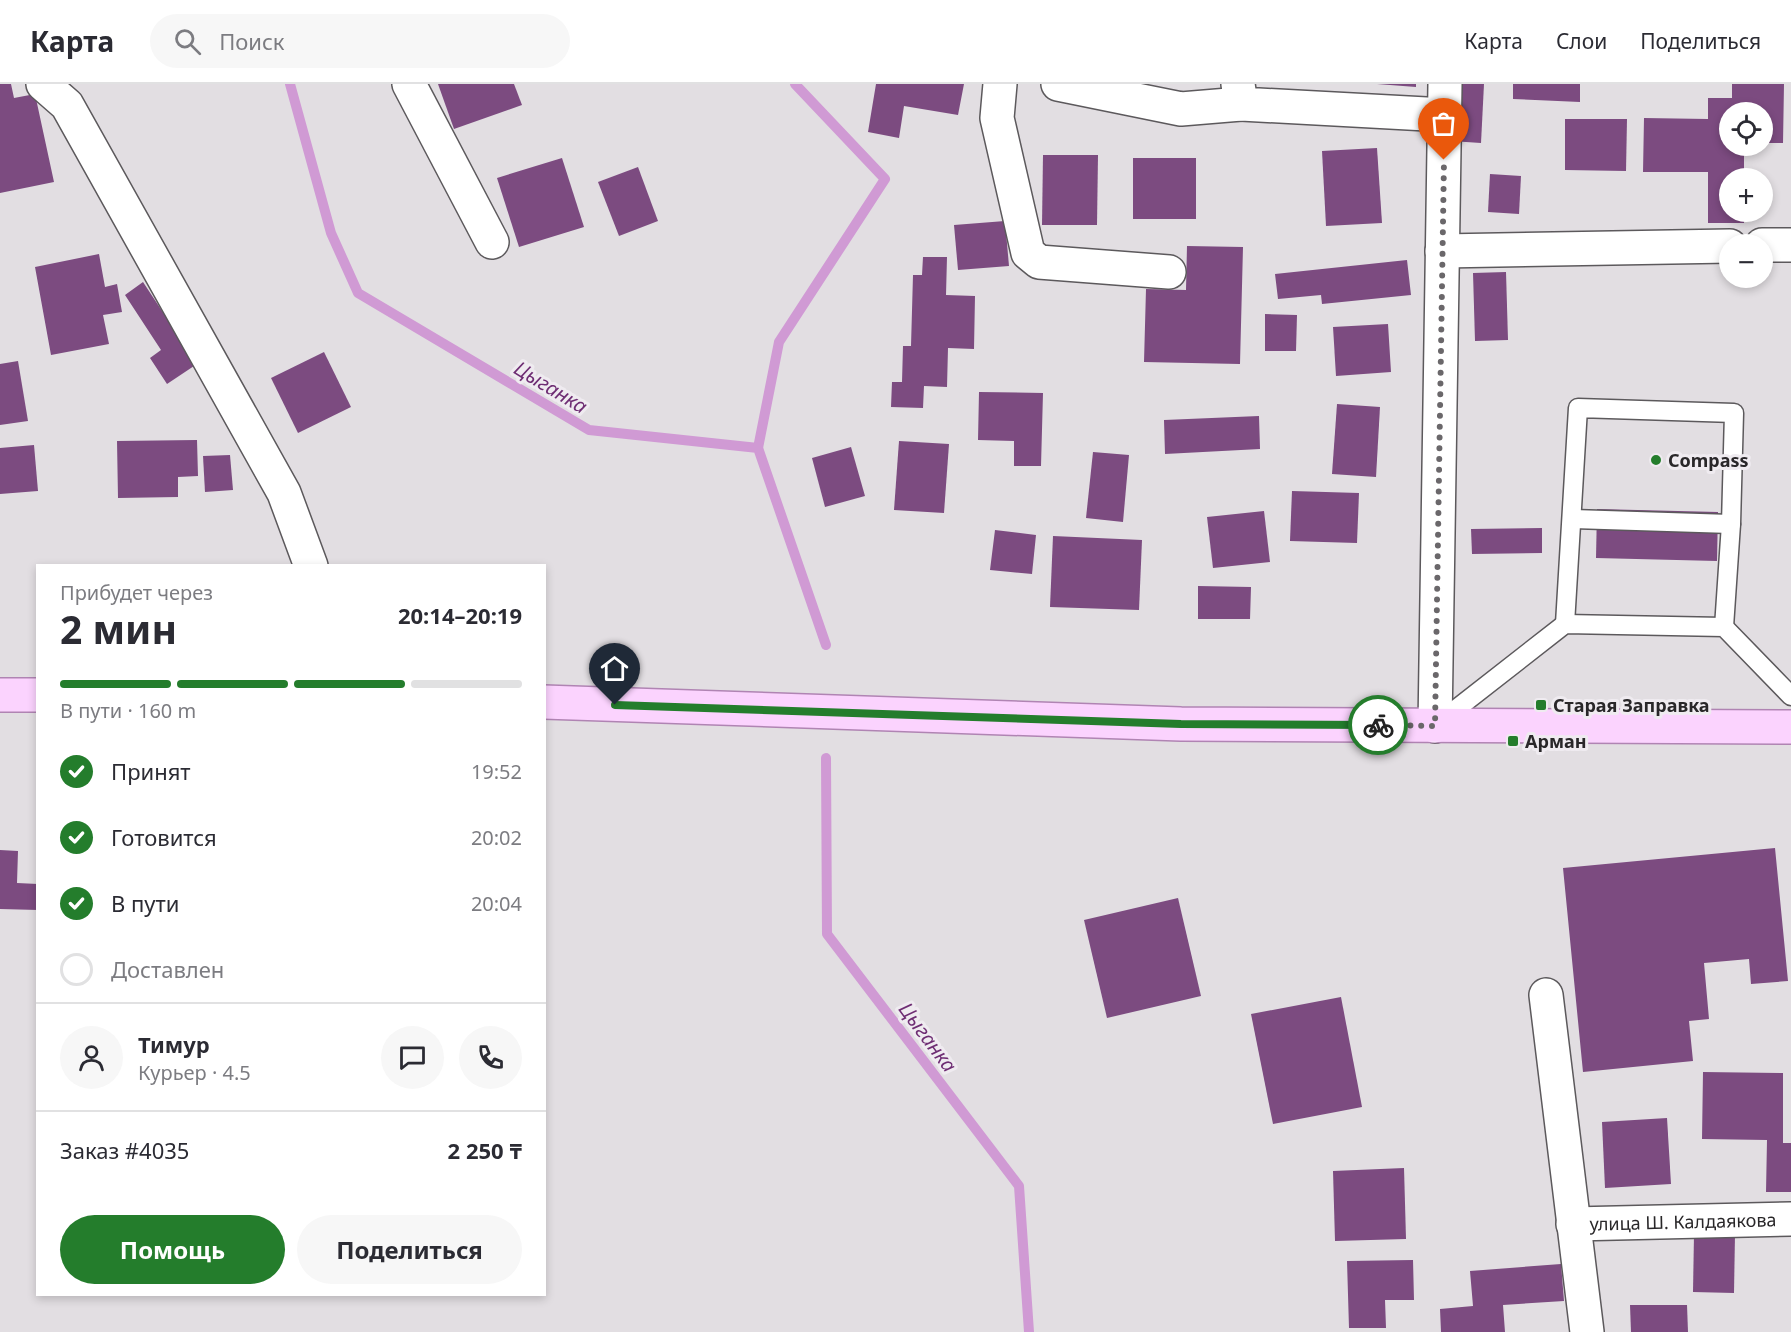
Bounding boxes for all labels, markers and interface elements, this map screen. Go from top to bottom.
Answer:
search box [150,14,570,68]
text: Карта [30,22,114,60]
icon: search [171,25,204,58]
text: Поиск [219,26,285,56]
text: Карта [1464,27,1523,55]
text: Слои [1556,27,1607,55]
text: Поделиться [1640,27,1761,55]
pin [1418,98,1469,160]
map controls [1719,102,1773,288]
button: locate [1719,102,1773,156]
icon: bag [1427,107,1460,140]
button: + [1719,168,1773,222]
button: − [1719,234,1773,288]
water label: Цыганка [509,355,593,419]
place label: Compass [1668,448,1749,472]
marker: Compass [1649,453,1663,467]
text: Прибудет через [60,579,213,606]
text: 20:14–20:19 [398,600,522,630]
text: 2 мин [60,602,177,655]
pin [589,643,640,705]
icon: home [598,652,631,685]
place label: Старая Заправка [1553,693,1710,717]
courier [1348,695,1408,755]
text: В пути · 160 m [60,697,196,724]
marker: Старая Заправка [1534,698,1548,712]
icon: bike [1362,709,1395,742]
place label: Арман [1525,729,1587,753]
marker: Арман [1506,734,1520,748]
icon: check [60,755,93,788]
text: Принят [111,756,191,786]
text: 19:52 [471,758,522,785]
icon: check [60,821,93,854]
text: Готовится [111,822,217,852]
text: 20:02 [471,824,522,851]
icon: check [60,887,93,920]
text: В пути [111,888,179,918]
text: 20:04 [471,890,522,917]
text: Доставлен [111,954,224,984]
water label: Цыганка [893,997,963,1077]
button: person [60,1026,123,1089]
button: chat [381,1026,444,1089]
button: phone [459,1026,522,1089]
text: Тимур [138,1029,210,1059]
text: Курьер · 4.5 [138,1059,251,1086]
text: Заказ #4035 [60,1135,189,1165]
text: 2 250 ₸ [448,1135,522,1165]
street label: улица Ш. Калдаякова [1589,1207,1777,1236]
button: Помощь [60,1215,285,1284]
button: Поделиться [297,1215,522,1284]

